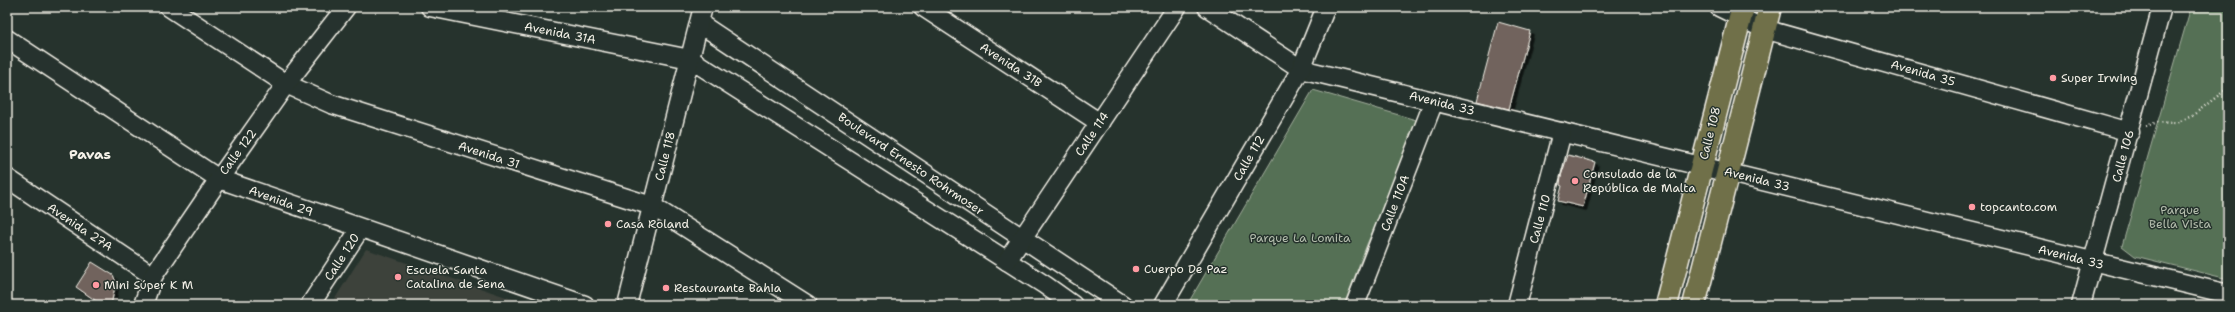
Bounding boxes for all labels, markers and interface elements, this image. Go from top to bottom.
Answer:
street label: Avenida 31A [523,18,597,48]
street label: Avenida 31B [977,39,1045,91]
street label: Avenida 35 [1889,56,1957,90]
place label: Super Irwing [2061,70,2137,86]
marker: Super Irwing [2048,73,2058,83]
street label: Avenida 33 [1407,87,1477,119]
street label: Calle 108 [1696,105,1724,161]
street label: Boulevard Ernesto Rohrmoser [835,109,987,219]
street label: Calle 114 [1071,109,1113,159]
street label: Calle 122 [216,126,260,178]
street label: Calle 106 [2108,128,2138,184]
street label: Calle 118 [651,130,679,182]
street label: Calle 112 [1230,132,1268,184]
street label: Avenida 31 [456,138,522,172]
district label: Pavas [69,145,111,163]
street label: Avenida 33 [1722,163,1792,195]
place label: Consulado de la República de Malta [1583,166,1696,196]
street label: Calle 110A [1377,172,1413,233]
marker: Consulado de la República de Malta [1570,176,1580,186]
street label: Avenida 29 [247,182,315,220]
street label: Calle 110 [1526,193,1554,245]
street label: Avenida 27A [44,199,116,255]
place label: topcanto.com [1980,199,2057,215]
marker: topcanto.com [1967,202,1977,212]
park label: Parque Bella Vista [2149,202,2211,232]
place label: Casa Roland [616,216,690,232]
marker: Casa Roland [603,219,613,229]
street label: Calle 120 [321,230,363,284]
park label: Parque La Lomita [1250,230,1351,246]
street label: Avenida 33 [2036,241,2106,273]
place label: Cuerpo De Paz [1144,261,1228,277]
place label: Escuela Santa Catalina de Sena [406,262,505,292]
marker: Cuerpo De Paz [1131,264,1141,274]
marker: Escuela Santa Catalina de Sena [393,272,403,282]
place label: Mini Súper K M [104,277,194,293]
marker: Mini Súper K M [91,280,101,290]
place label: Restaurante Bahia [674,280,782,296]
marker: Restaurante Bahia [661,283,671,293]

